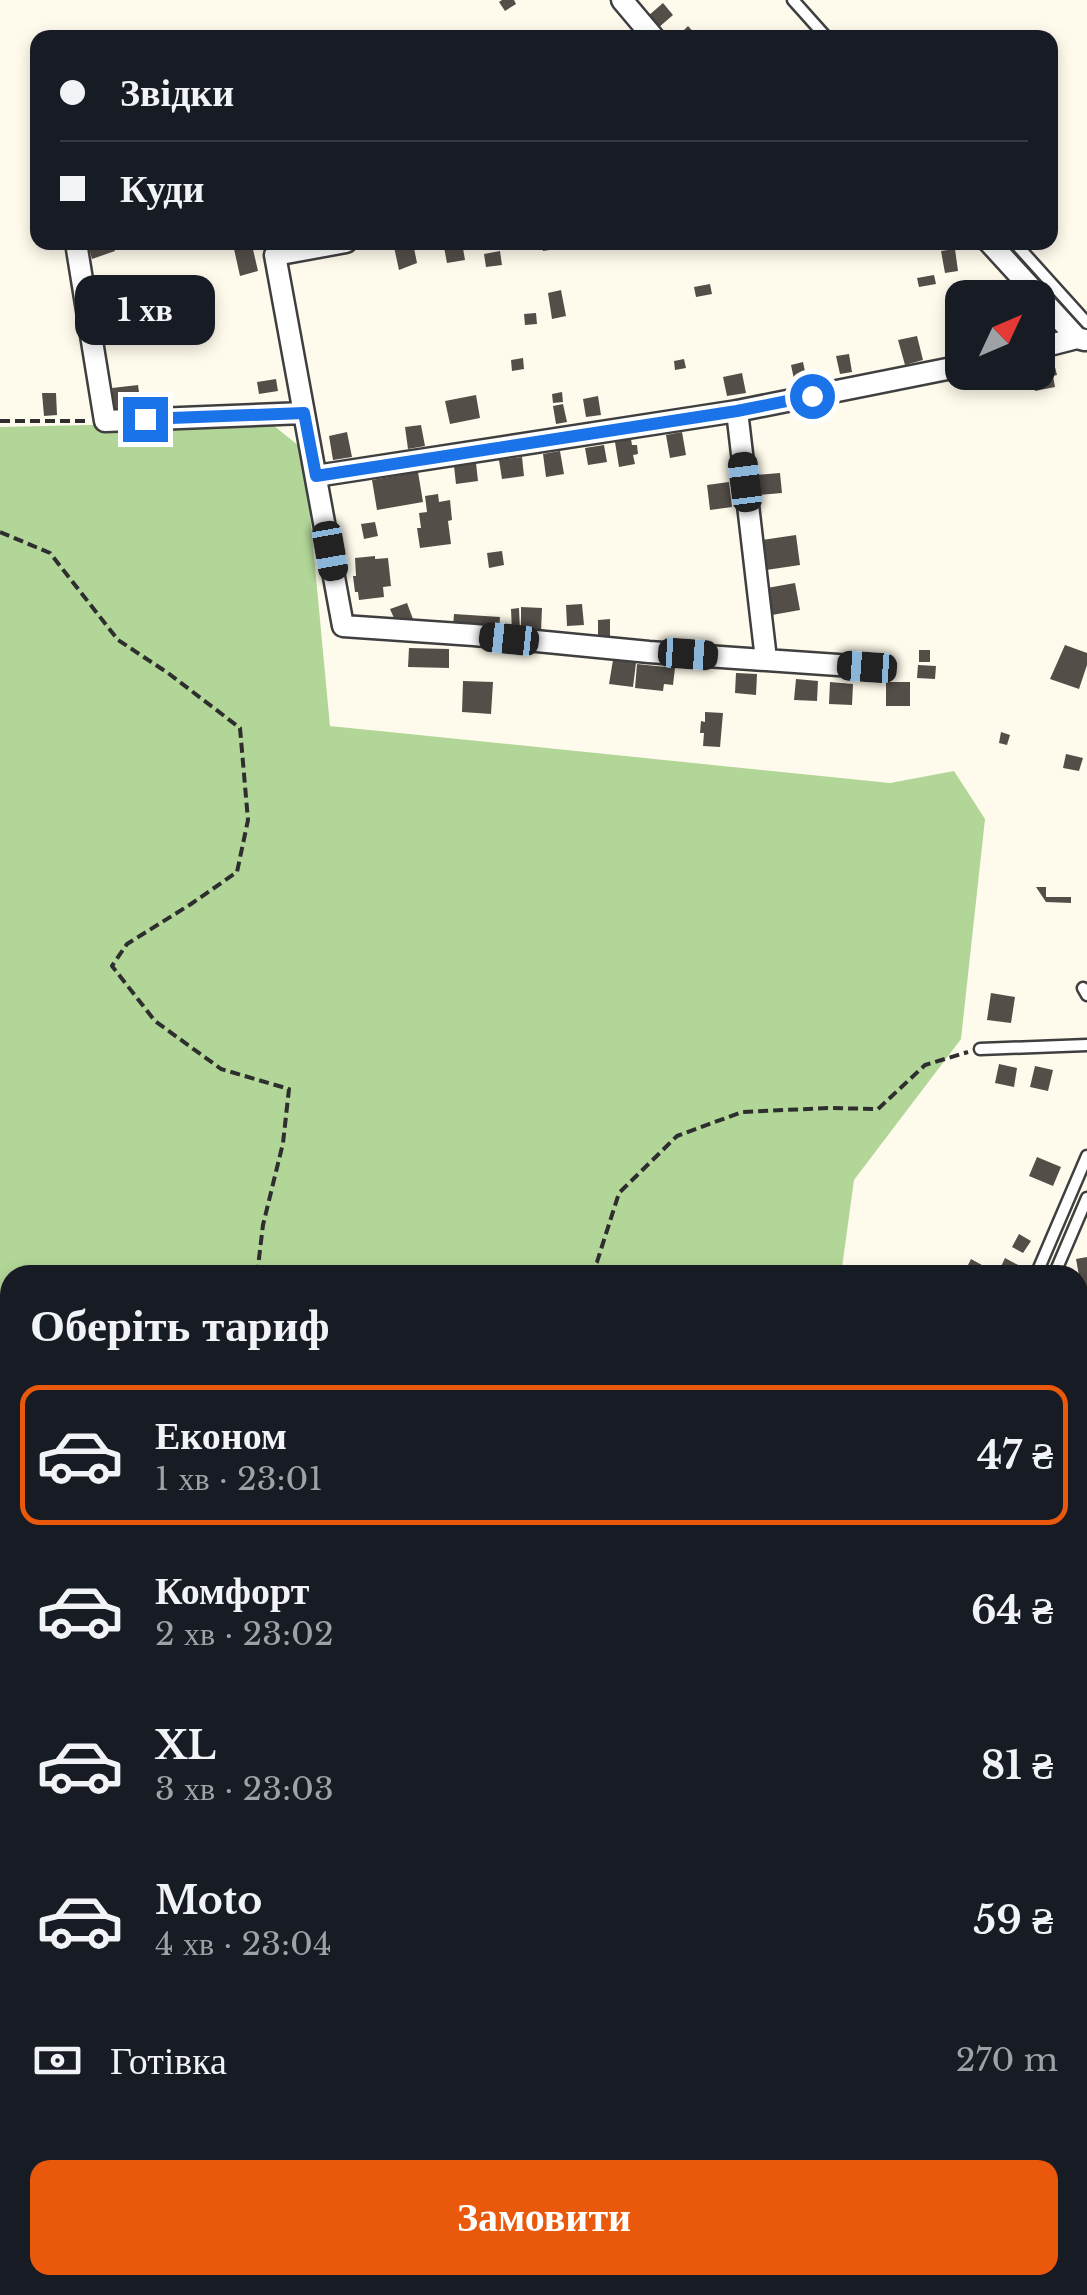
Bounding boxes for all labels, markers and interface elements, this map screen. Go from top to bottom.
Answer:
text: Звідки [120,69,234,116]
text: Куди [120,165,204,212]
callout: 1 хв [75,274,215,344]
north arrow [945,280,1055,390]
map controls [945,280,1055,390]
text: 1 хв [117,290,173,330]
route start [790,374,835,419]
route end [123,397,168,442]
car [726,450,764,514]
car [310,519,350,583]
car [478,621,540,657]
car [657,637,719,671]
car [836,650,898,684]
text: Оберіть тариф [30,1297,330,1353]
icon: car [35,1410,125,1500]
text: Економ [155,1412,287,1459]
text: 47 ₴ [977,1432,1053,1479]
text: 1 хв · 23:01 [155,1459,323,1499]
icon: car [35,1565,125,1655]
text: Комфорт [155,1567,309,1614]
text: 64 ₴ [971,1587,1053,1634]
text: 2 хв · 23:02 [155,1614,334,1654]
icon: car [35,1720,125,1810]
text: XL [155,1722,216,1769]
text: 81 ₴ [981,1742,1053,1789]
text: 3 хв · 23:03 [155,1769,334,1809]
icon: car [35,1875,125,1965]
text: Moto [155,1877,262,1924]
text: 59 ₴ [974,1897,1053,1944]
text: 4 хв · 23:04 [155,1924,332,1964]
icon: cash [30,2033,85,2088]
text: Готівка [110,2037,227,2084]
text: 270 m [956,2040,1058,2080]
button: Замовити [30,2160,1058,2275]

